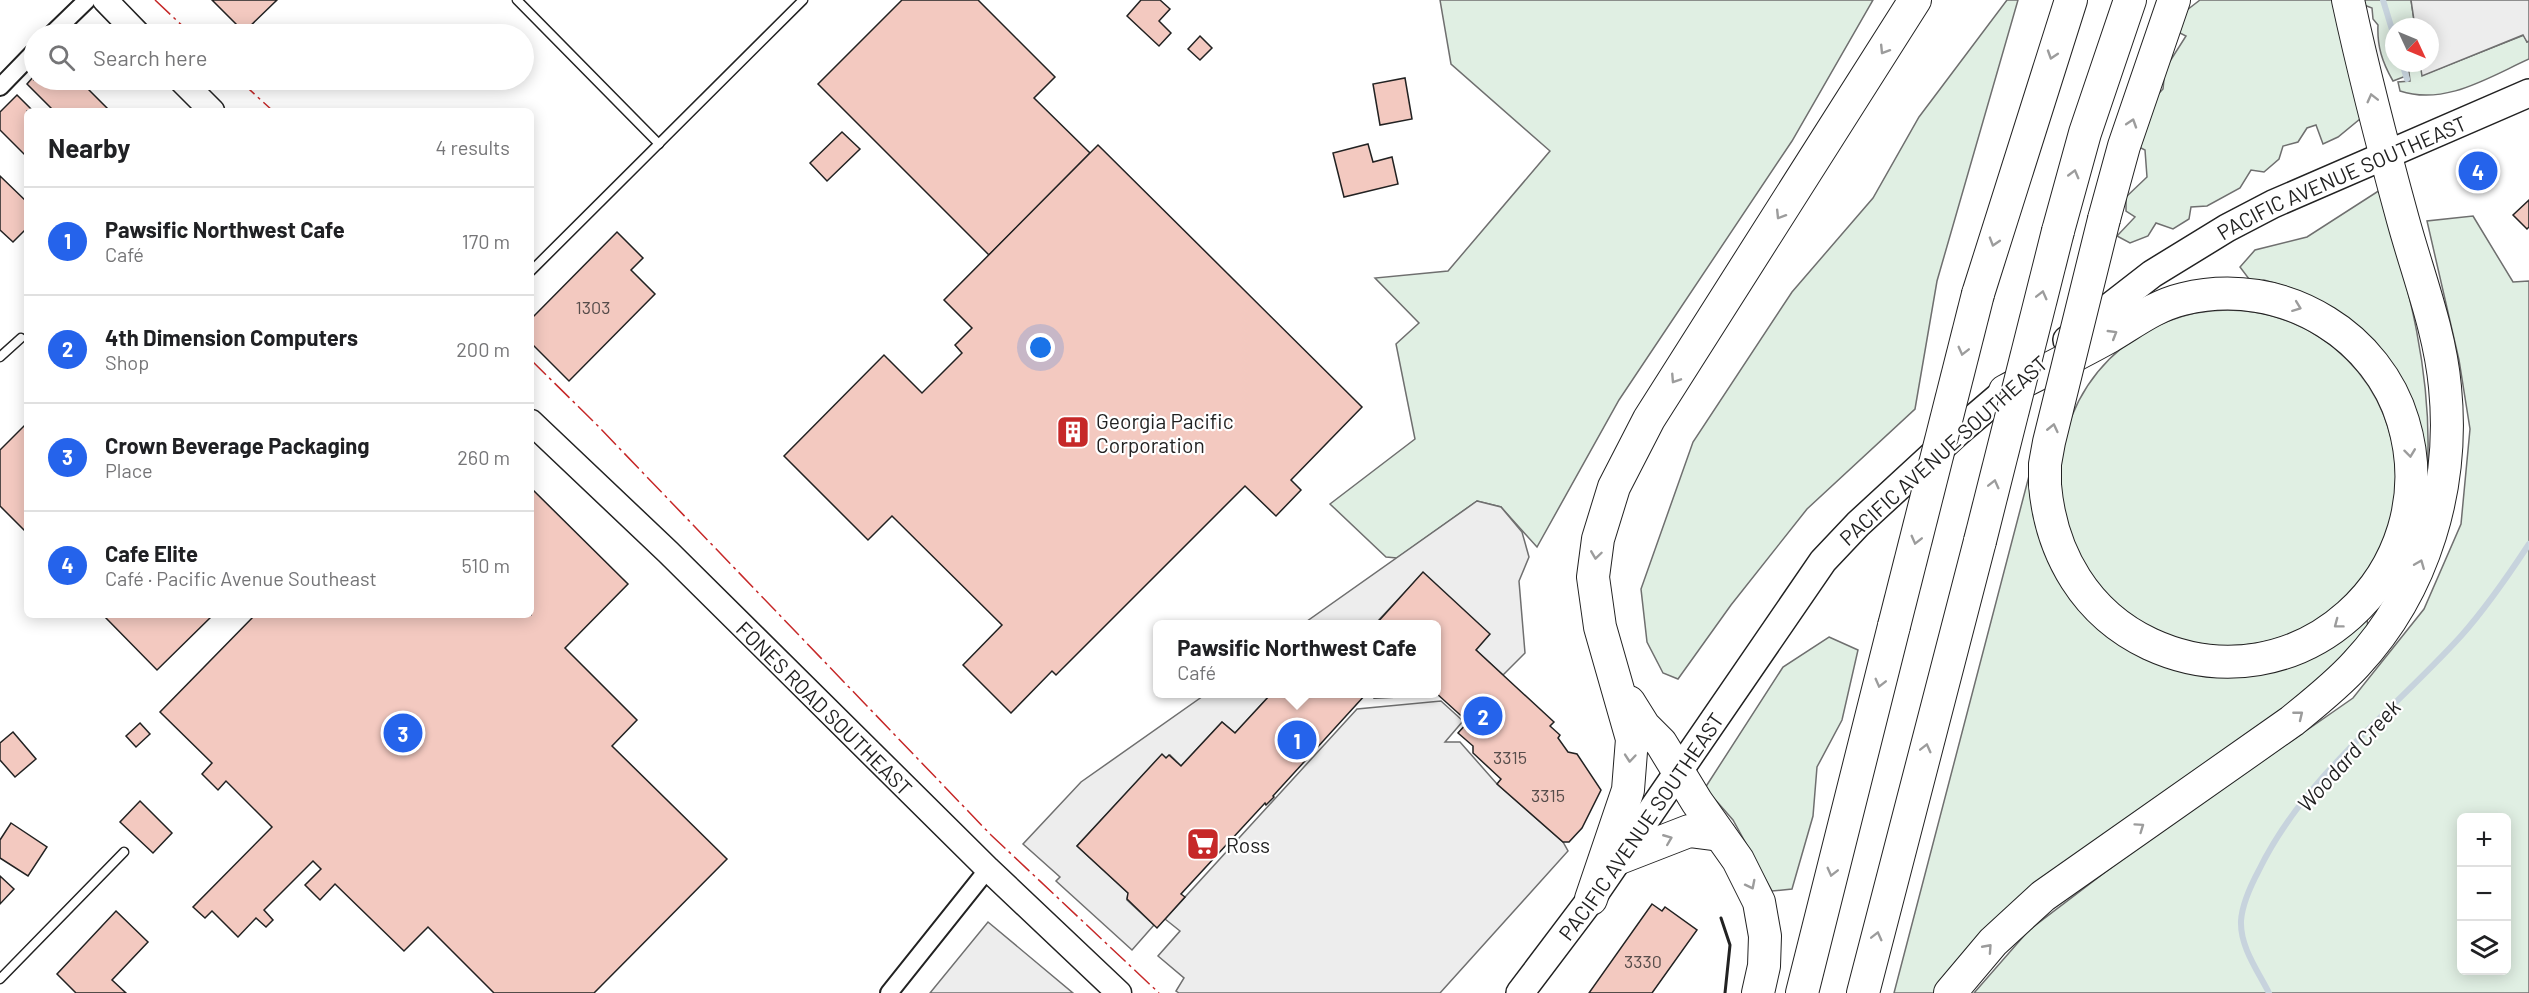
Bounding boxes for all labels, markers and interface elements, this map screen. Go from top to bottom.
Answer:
north arrow [2385,18,2439,72]
search box [24,24,534,90]
icon: search [45,41,78,74]
one-way arrow [1880,43,1891,54]
text: Search here [93,44,207,70]
one-way arrow [2047,49,2059,60]
one-way arrow [2367,93,2380,103]
street label: PACIFIC AVENUE SOUTHEAST [2212,109,2470,244]
one-way arrow [2124,118,2137,129]
text: Nearby [48,132,130,163]
text: 4 results [435,135,510,159]
pin: 4 [2458,148,2498,194]
one-way arrow [2066,170,2079,180]
one-way arrow [1776,209,1788,219]
text: Pawsific Northwest Cafe [105,216,345,242]
text: 1 [64,229,71,253]
text: 170 m [462,229,510,253]
one-way arrow [1989,236,2001,246]
text: Café [105,242,144,266]
one-way arrow [2035,290,2048,300]
house number: 1303 [575,296,611,318]
one-way arrow [2290,300,2301,312]
text: 4th Dimension Computers [105,324,358,350]
one-way arrow [2107,330,2117,341]
your location [1026,333,1055,362]
text: 2 [62,337,73,361]
text: 200 m [456,337,510,361]
one-way arrow [1958,346,1971,356]
text: Shop [105,350,149,374]
street label: PACIFIC AVENUE SOUTHEAST [1834,350,2052,550]
one-way arrow [1671,372,1682,383]
place label: Georgia Pacific Corporation [1096,408,1234,457]
building icon: Georgia Pacific Corporation [1055,414,1091,450]
one-way arrow [2045,423,2058,433]
text: Crown Beverage Packaging [105,432,370,458]
text: 3 [62,445,73,469]
text: 260 m [457,445,510,469]
one-way arrow [2404,449,2416,458]
text: Place [105,458,153,482]
one-way arrow [1987,479,2000,489]
one-way arrow [1910,535,1923,545]
text: Cafe Elite [105,540,198,566]
one-way arrow [1590,551,1603,560]
text: 4 [61,553,74,577]
text: 510 m [461,553,510,577]
one-way arrow [2413,560,2425,571]
text: Café · Pacific Avenue Southeast [105,566,377,590]
street label: FONES ROAD SOUTHEAST [732,615,918,800]
one-way arrow [2334,617,2345,628]
popup [1153,620,1441,698]
text: Pawsific Northwest Cafe [1177,634,1417,660]
text: Café [1177,660,1216,684]
one-way arrow [1874,678,1887,688]
water label: Woodard Creek [2291,693,2405,816]
pin: 2 [1464,694,1502,738]
street label: PACIFIC AVENUE SOUTHEAST [1552,707,1728,944]
pin: 3 [384,710,422,756]
one-way arrow [2293,711,2304,722]
pin: 1 [1278,718,1316,762]
one-way arrow [1919,743,1932,753]
house number: 3315 [1493,746,1527,768]
one-way arrow [1624,754,1637,763]
house number: 3315 [1531,784,1565,806]
map controls [2457,813,2511,975]
button: + [2457,813,2511,867]
one-way arrow [2133,823,2144,834]
supermarket icon: Ross [1185,826,1221,862]
place label: Ross [1226,832,1270,857]
one-way arrow [1662,834,1673,847]
one-way arrow [1827,867,1840,877]
button: − [2457,867,2511,921]
one-way arrow [1743,878,1755,889]
button: layers [2457,921,2511,975]
one-way arrow [1870,932,1883,942]
one-way arrow [1981,944,1992,955]
house number: 3330 [1624,950,1662,972]

